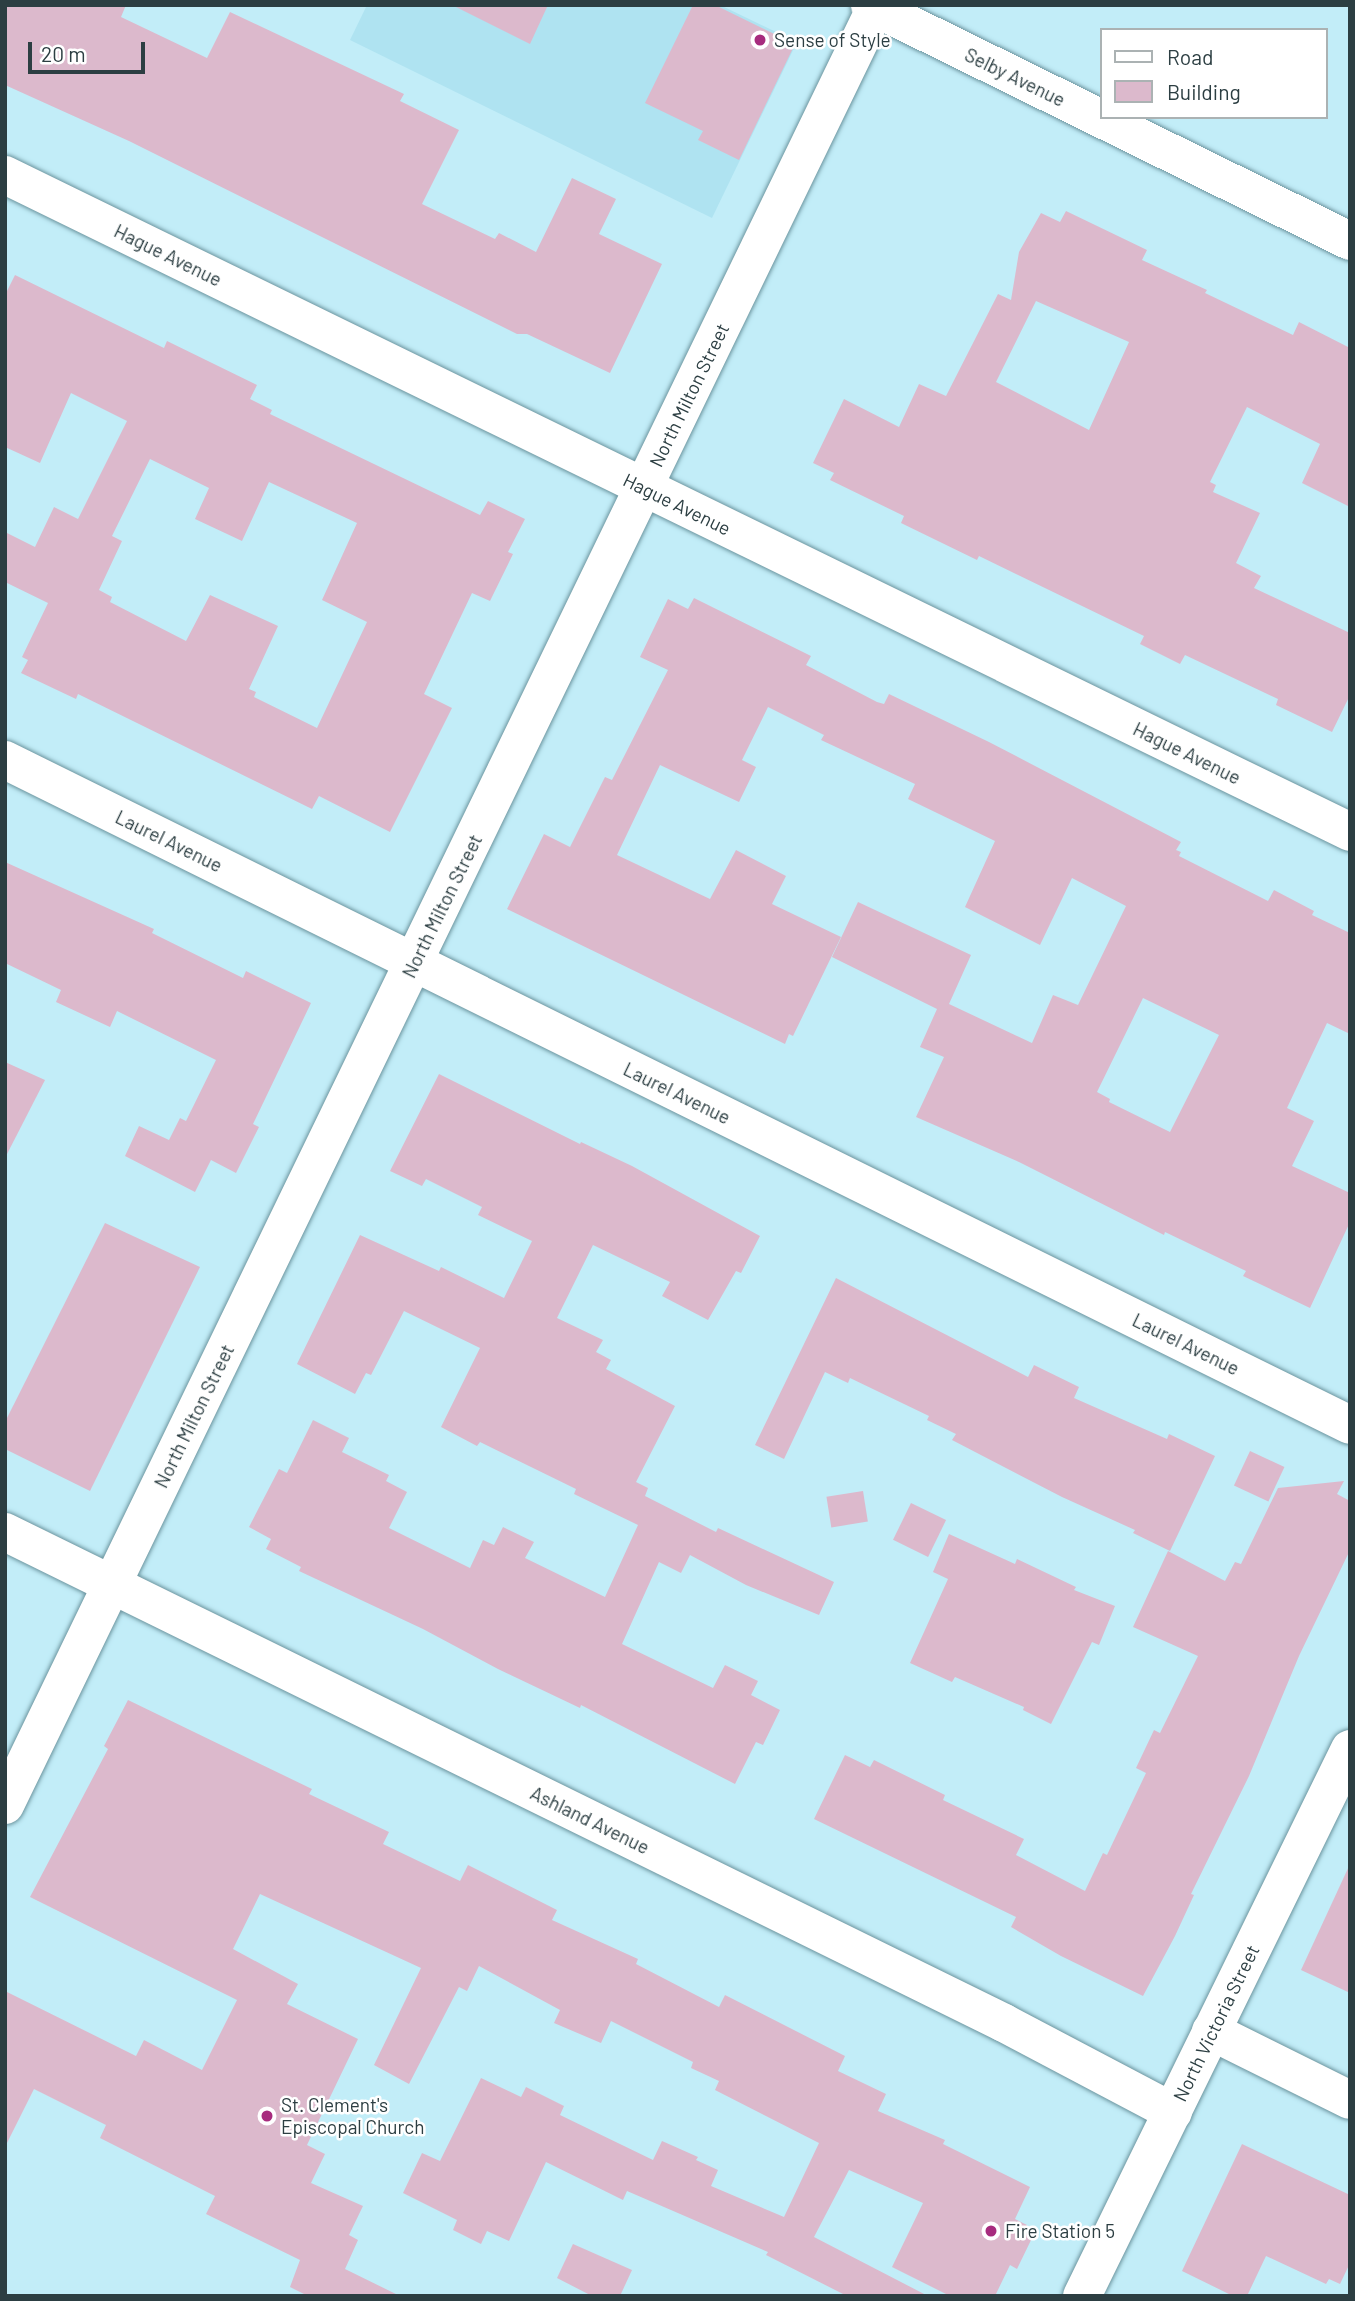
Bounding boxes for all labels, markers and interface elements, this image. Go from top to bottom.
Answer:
scale bar [32,28,149,72]
legend [1100,28,1327,119]
place label: Sense of Style [774,29,891,51]
marker: Sense of Style [752,32,768,48]
text: 20 m [41,41,86,66]
street label: Selby Avenue [961,43,1069,111]
text: Road [1167,44,1213,69]
text: Building [1167,79,1241,104]
street label: Hague Avenue [111,219,225,291]
street label: North Milton Street [644,319,734,471]
street label: Hague Avenue [620,468,734,540]
street label: Hague Avenue [1130,717,1244,789]
street label: Laurel Avenue [112,805,226,877]
street label: North Milton Street [397,830,487,982]
street label: Laurel Avenue [620,1057,734,1129]
street label: Laurel Avenue [1129,1308,1243,1380]
street label: North Milton Street [149,1340,239,1492]
street label: Ashland Avenue [527,1781,653,1859]
street label: North Victoria Street [1168,1941,1264,2105]
place label: St. Clement's Episcopal Church [281,2094,424,2138]
marker: St. Clement's Episcopal Church [259,2108,275,2124]
place label: Fire Station 5 [1005,2220,1115,2242]
marker: Fire Station 5 [983,2223,999,2239]

